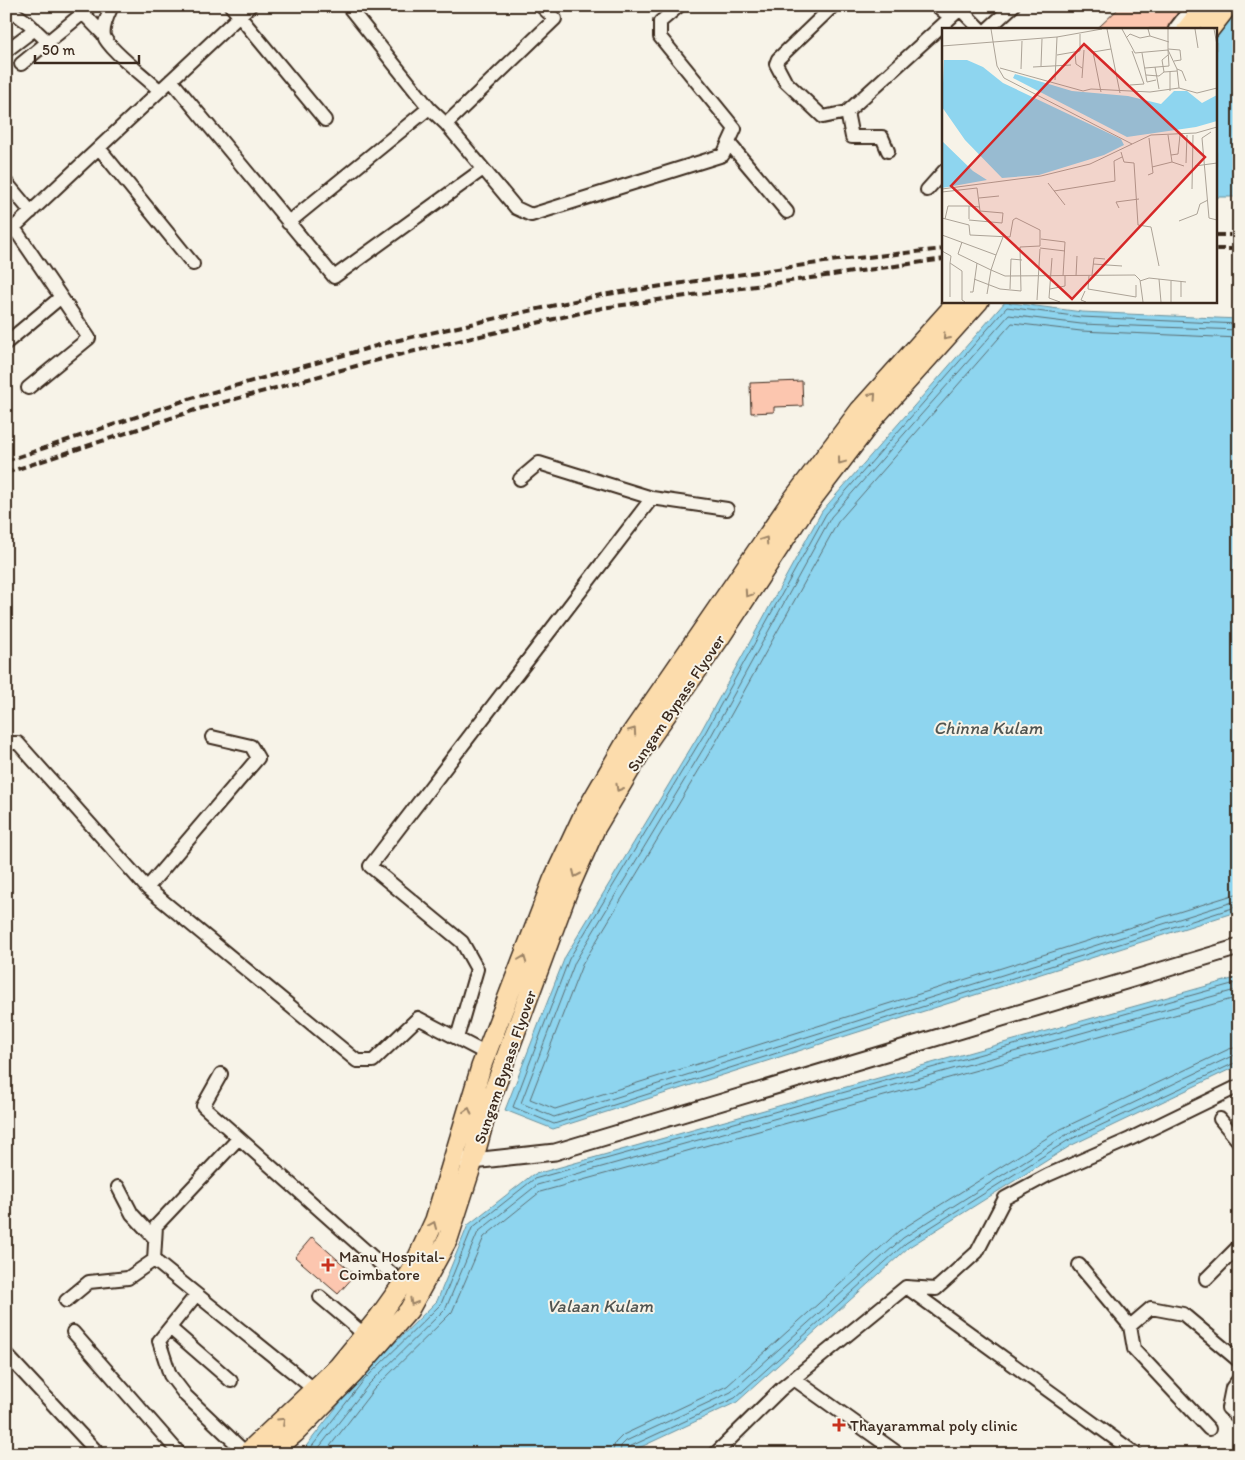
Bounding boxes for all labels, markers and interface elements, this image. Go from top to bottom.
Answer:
inset map [942,28,1218,302]
scale bar [35,32,139,64]
text: 50 m [42,41,75,59]
one-way arrow [943,332,952,341]
one-way arrow [867,392,876,401]
one-way arrow [838,455,847,465]
one-way arrow [759,536,768,546]
one-way arrow [745,589,754,598]
street label: Sungam Bypass Flyover [623,631,729,775]
water label: Chinna Kulam [933,717,1043,739]
one-way arrow [627,728,636,737]
one-way arrow [616,782,626,791]
one-way arrow [571,869,582,878]
one-way arrow [517,955,527,964]
street label: Sungam Bypass Flyover [470,988,540,1146]
one-way arrow [462,1108,472,1116]
one-way arrow [427,1221,437,1230]
place label: Manu Hospital- Coimbatore [339,1247,445,1284]
marker: Manu Hospital- Coimbatore [321,1258,335,1272]
water label: Valaan Kulam [547,1295,654,1317]
one-way arrow [409,1297,419,1306]
place label: Thayarammal poly clinic [850,1416,1018,1435]
one-way arrow [276,1418,285,1427]
marker: Thayarammal poly clinic [832,1418,846,1432]

